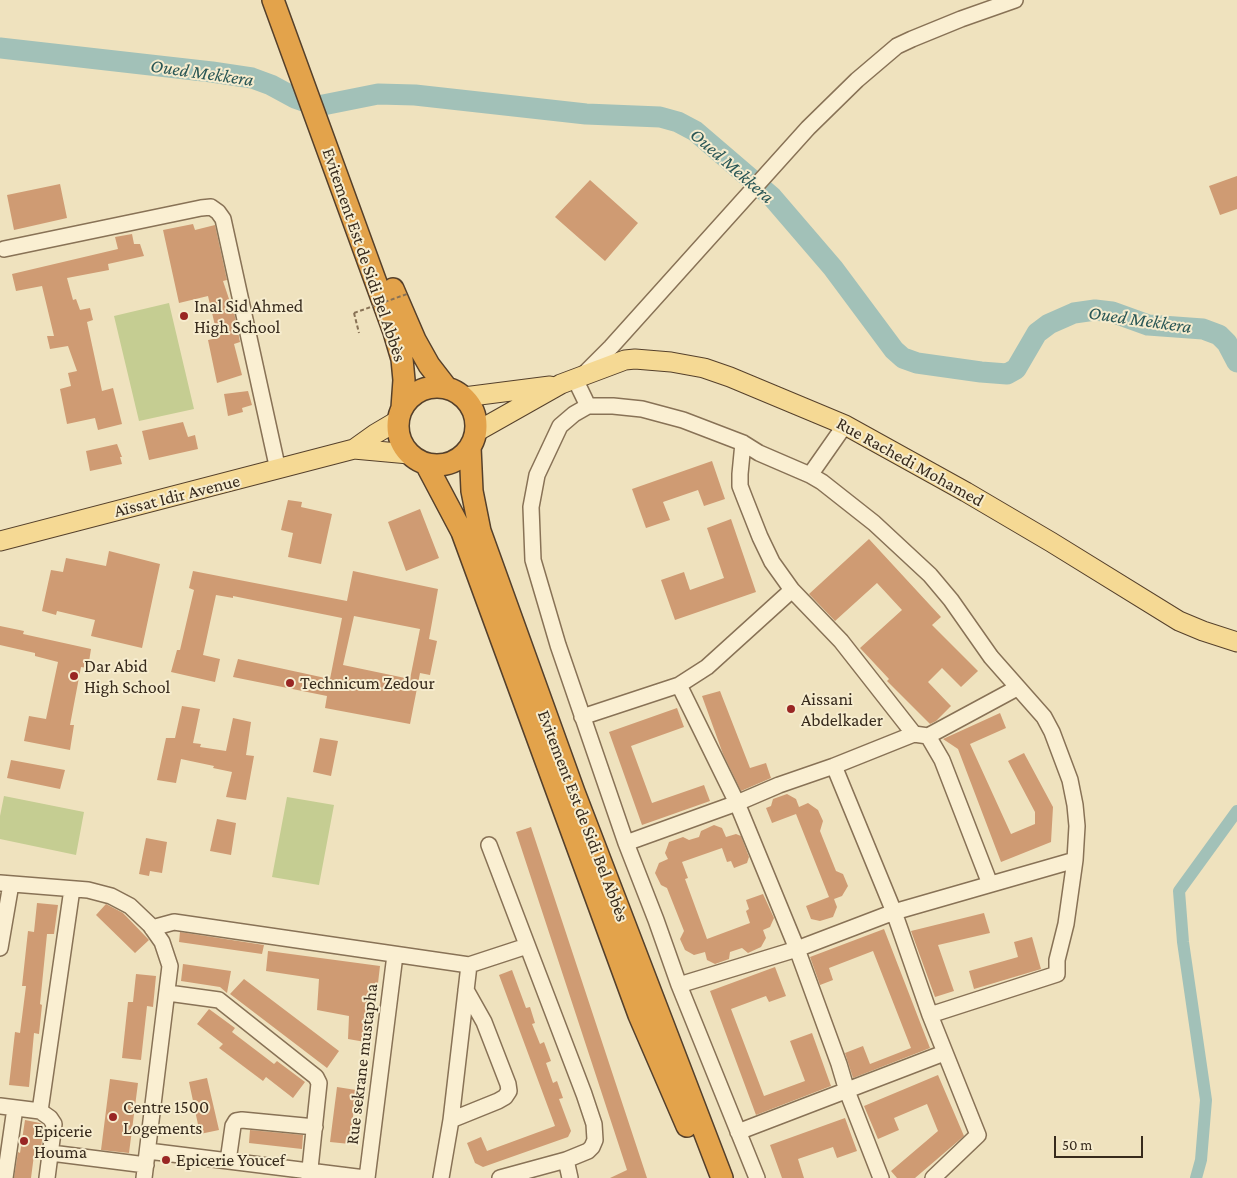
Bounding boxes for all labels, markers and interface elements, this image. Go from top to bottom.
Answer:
water label: Oued Mekkera [149,54,255,92]
water label: Oued Mekkera [685,123,779,209]
street label: Evitement Est de Sidi Bel Abbès [317,145,411,365]
place label: Inal Sid Ahmed High School [194,295,303,338]
water label: Oued Mekkera [1087,301,1193,339]
marker: Inal Sid Ahmed High School [178,310,190,322]
street label: Rue Rachedi Mohamed [833,413,987,511]
street label: Aïssat Idir Avenue [112,470,242,522]
place label: Dar Abid High School [84,655,170,698]
marker: Dar Abid High School [68,670,80,682]
place label: Technicum Zedour [300,672,435,694]
marker: Technicum Zedour [284,677,296,689]
place label: Aissani Abdelkader [801,688,883,731]
marker: Aissani Abdelkader [785,703,797,715]
street label: Evitement Est de Sidi Bel Abbès [533,707,633,925]
street label: Rue sekrane mustapha [341,982,383,1146]
place label: Centre 1500 Logements [123,1096,209,1138]
marker: Centre 1500 Logements [107,1111,119,1123]
place label: Epicerie Houma [34,1120,92,1162]
scale bar [1057,1126,1146,1158]
marker: Epicerie Houma [18,1135,30,1147]
text: 50 m [1062,1137,1092,1153]
place label: Epicerie Youcef [176,1149,285,1171]
marker: Epicerie Youcef [160,1154,172,1166]

